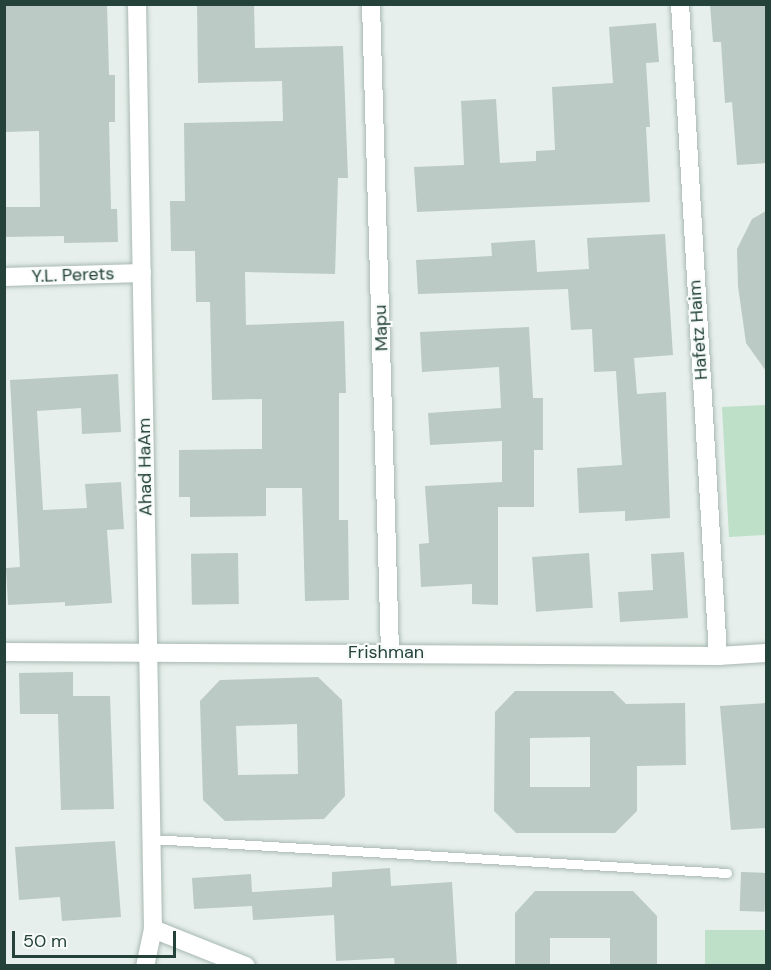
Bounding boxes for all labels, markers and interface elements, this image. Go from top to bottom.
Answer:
street label: Y.L. Perets [31,263,115,287]
street label: Hafetz Haim [684,279,712,381]
street label: Mapu [369,304,393,352]
street label: Ahad HaAm [133,418,157,516]
street label: Frishman [348,641,424,663]
scale bar [15,919,178,957]
text: 50 m [23,929,67,953]

